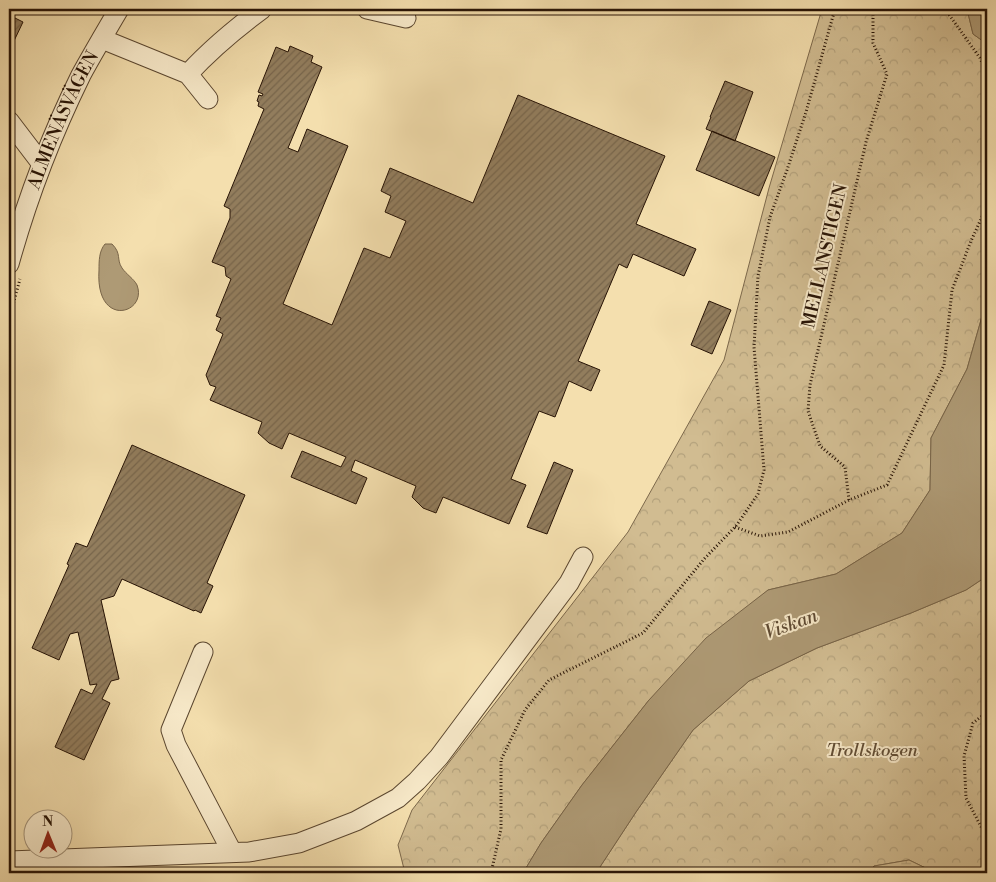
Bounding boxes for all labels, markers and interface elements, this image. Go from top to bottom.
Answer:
street label: ALMENÄSVÄGEN [22,46,104,193]
street label: MELLANSTIGEN [797,181,853,330]
water label: Viskan [761,603,821,645]
park label: Trollskogen [826,739,919,762]
north arrow [22,810,72,860]
text: N [42,813,53,831]

